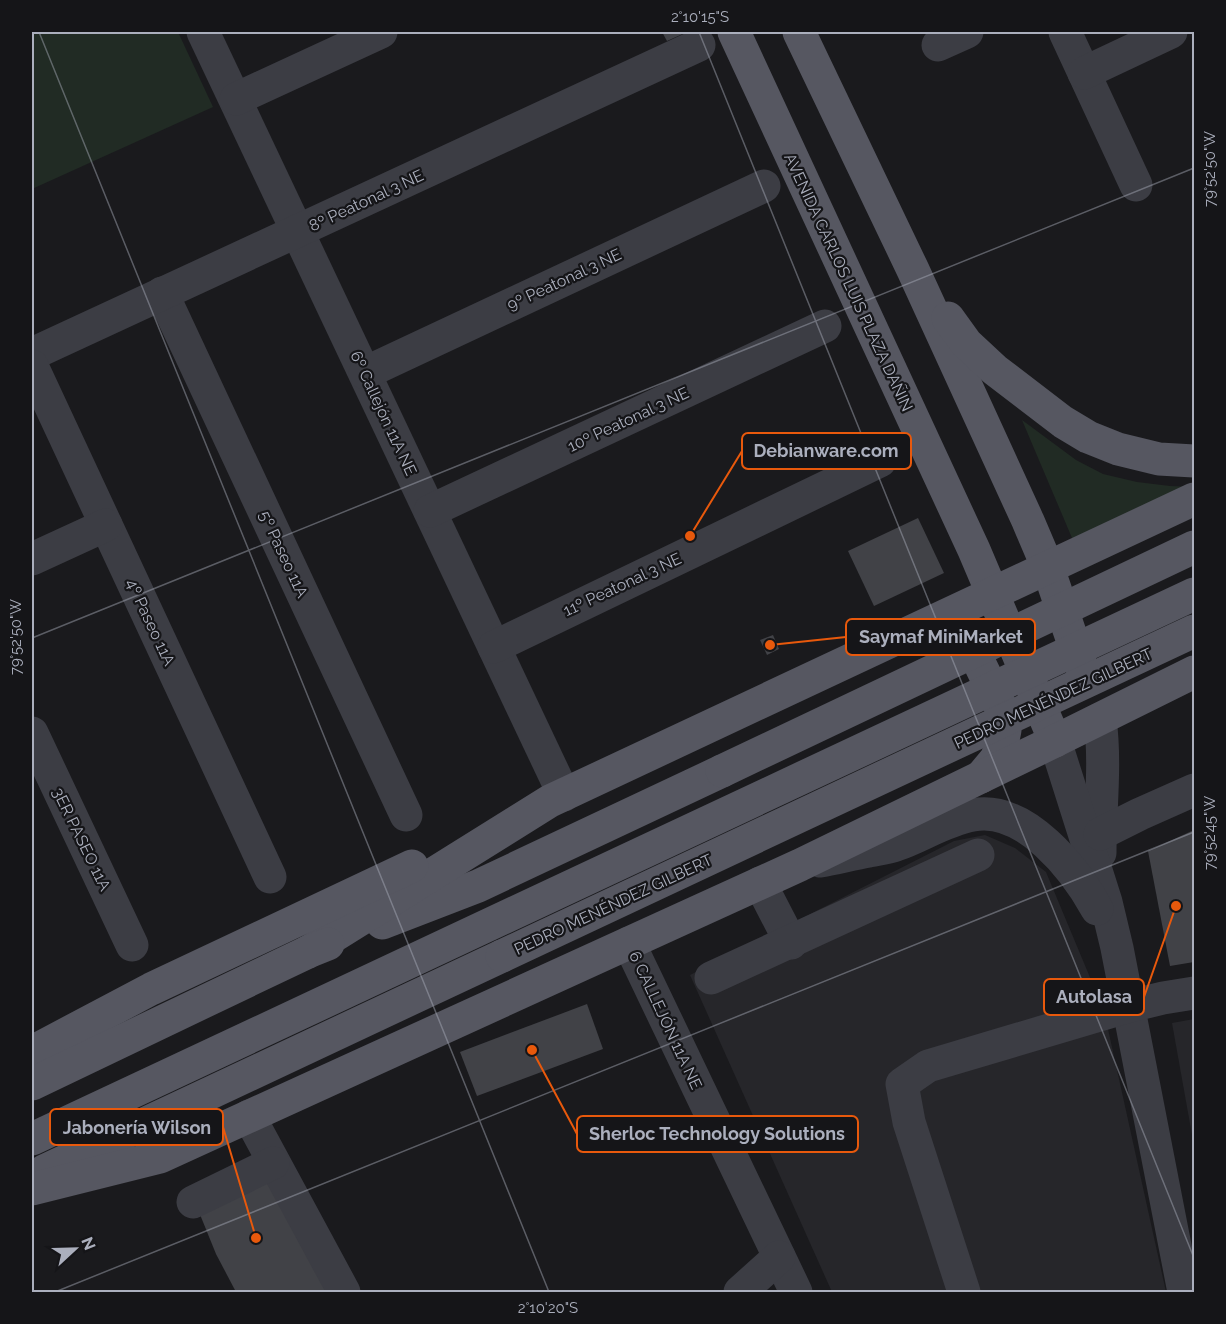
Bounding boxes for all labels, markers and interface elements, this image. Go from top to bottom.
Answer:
text: 2°10'15"S [671,8,729,26]
text: 79°52'50"W [1201,131,1219,207]
street label: AVENIDA CARLOS LUIS PLAZA DAÑIN [780,150,918,414]
street label: 8º Peatonal 3 NE [306,166,427,235]
street label: 9º Peatonal 3 NE [504,245,625,314]
street label: 6º Callejón 11A NE [346,348,421,479]
street label: 10º Peatonal 3 NE [565,383,692,456]
callout: Debianware.com [742,433,911,469]
text: Debianware.com [753,440,899,461]
street label: 5º Paseo 11A [255,508,312,601]
street label: 11º Peatonal 3 NE [560,549,685,620]
street label: 4º Paseo 11A [122,576,179,669]
text: 79°52'50"W [7,599,25,675]
callout: Saymaf MiniMarket [846,619,1035,655]
text: Saymaf MiniMarket [859,626,1023,647]
street label: PEDRO MENÉNDEZ GILBERT [951,643,1156,753]
street label: 3ER PASEO 11A [48,785,115,894]
text: 79°52'45"W [1201,796,1219,870]
street label: PEDRO MENÉNDEZ GILBERT [511,849,716,959]
street label: 6 CALLEJÓN 11A NE [625,948,707,1092]
callout: Autolasa [1044,979,1144,1015]
text: Autolasa [1056,986,1132,1007]
callout: Jabonería Wilson [50,1109,223,1145]
callout: Sherloc Technology Solutions [577,1116,858,1152]
text: Jabonería Wilson [63,1117,211,1138]
text: Sherloc Technology Solutions [589,1123,845,1144]
north arrow [45,1219,105,1279]
text: N [77,1234,100,1253]
text: 2°10'20"S [518,1299,578,1317]

